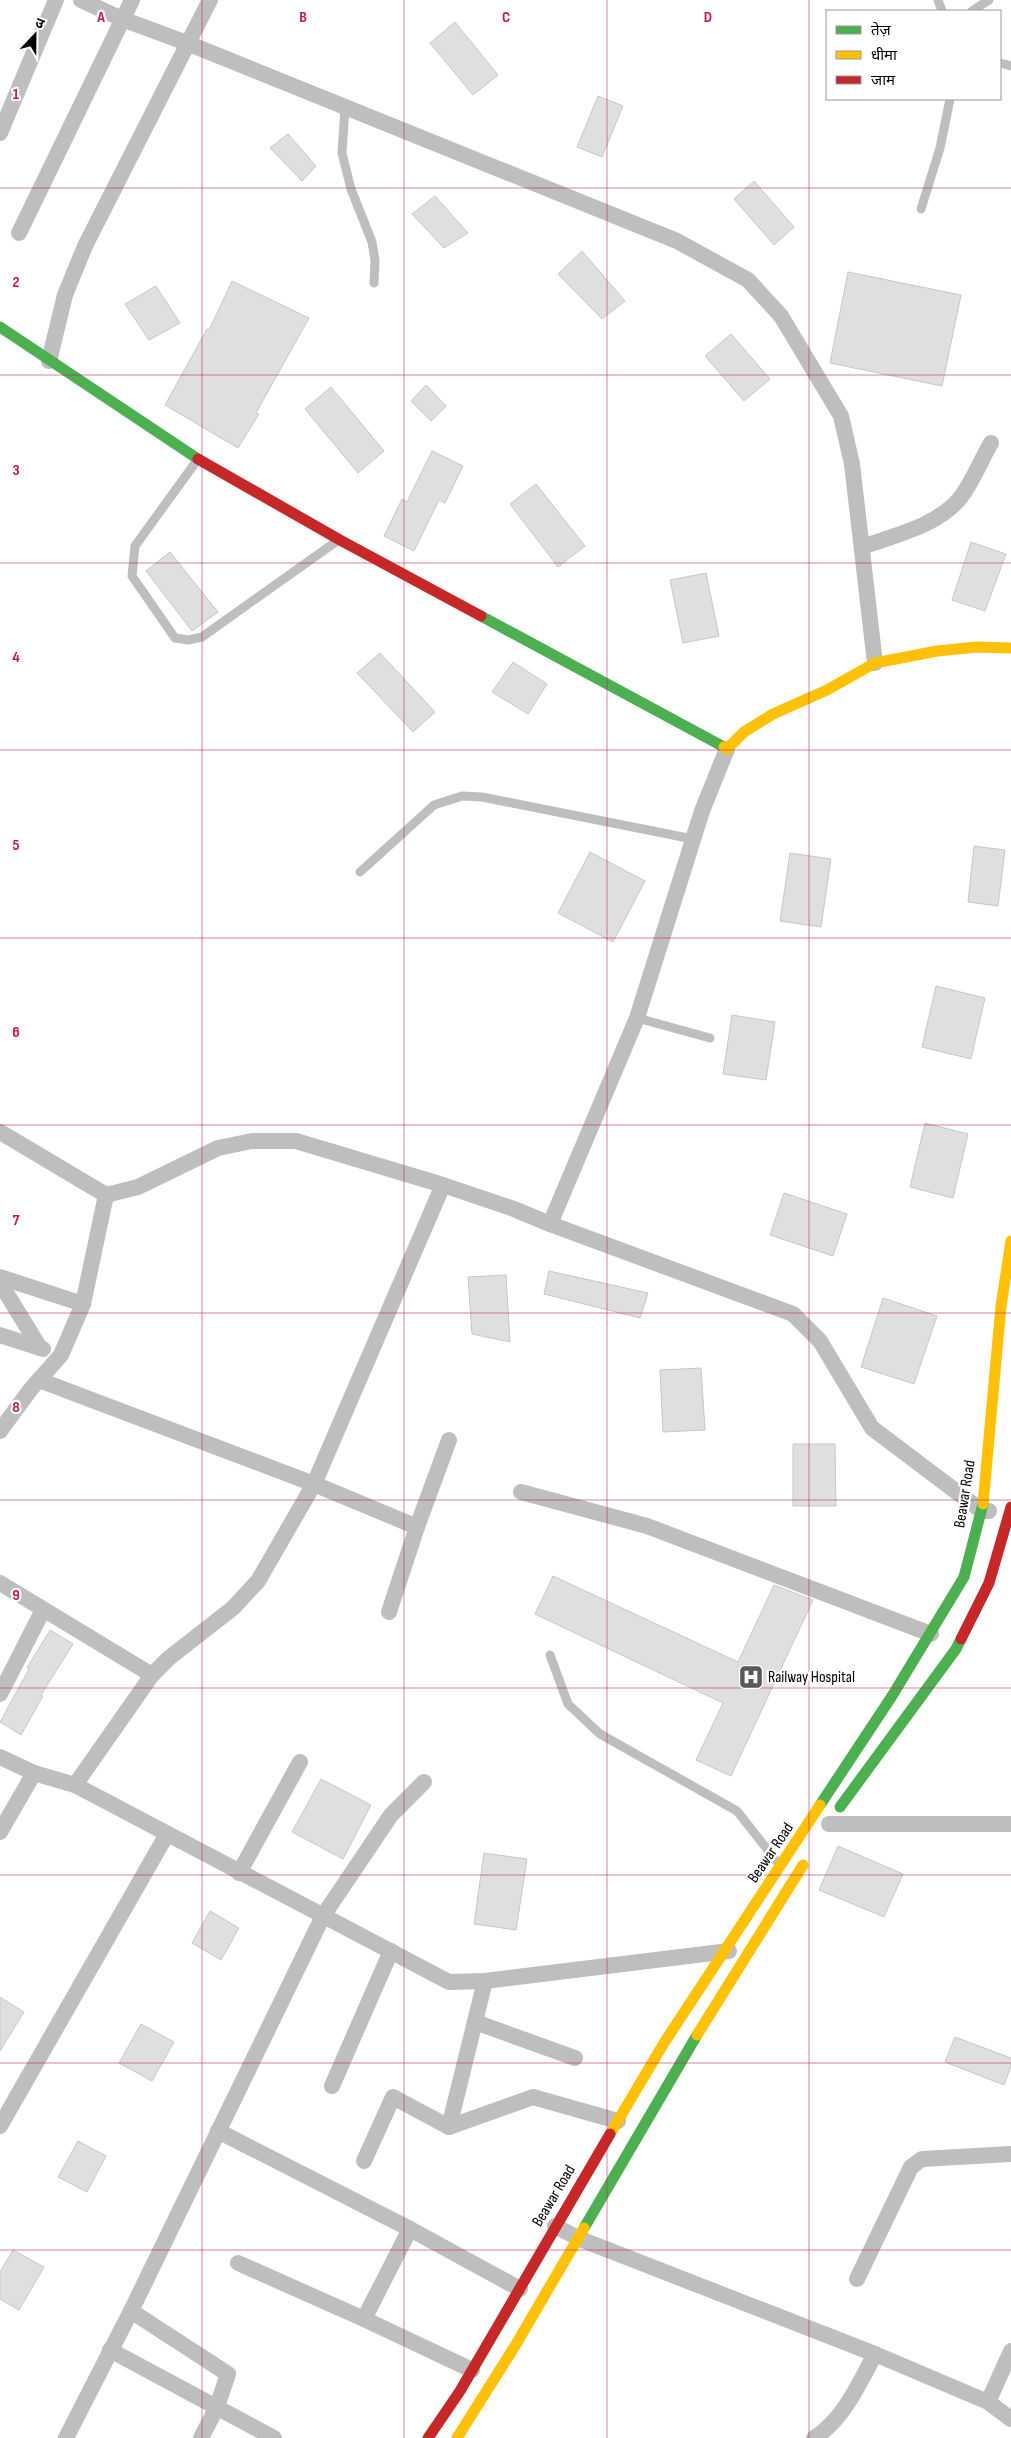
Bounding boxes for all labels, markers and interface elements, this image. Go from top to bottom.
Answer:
text: A [96,8,105,27]
text: B [299,8,307,27]
text: C [502,8,510,27]
text: D [704,8,712,27]
north arrow [10,10,60,60]
legend [826,10,1001,100]
text: उ [33,14,47,33]
text: तेज़ [871,21,892,40]
text: धीमा [871,46,898,65]
text: जाम [871,71,896,90]
text: 1 [13,85,20,104]
text: 2 [12,273,20,292]
text: 3 [12,461,20,480]
text: 4 [12,648,20,667]
text: 5 [12,836,20,855]
text: 6 [12,1023,20,1042]
text: 7 [13,1211,20,1230]
text: 8 [12,1398,20,1417]
street label: Beawar Road [950,1459,980,1529]
text: 9 [12,1586,20,1605]
hospital icon: Railway Hospital [738,1664,764,1690]
place label: Railway Hospital [768,1668,855,1687]
street label: Beawar Road [744,1819,798,1887]
street label: Beawar Road [528,2162,580,2230]

